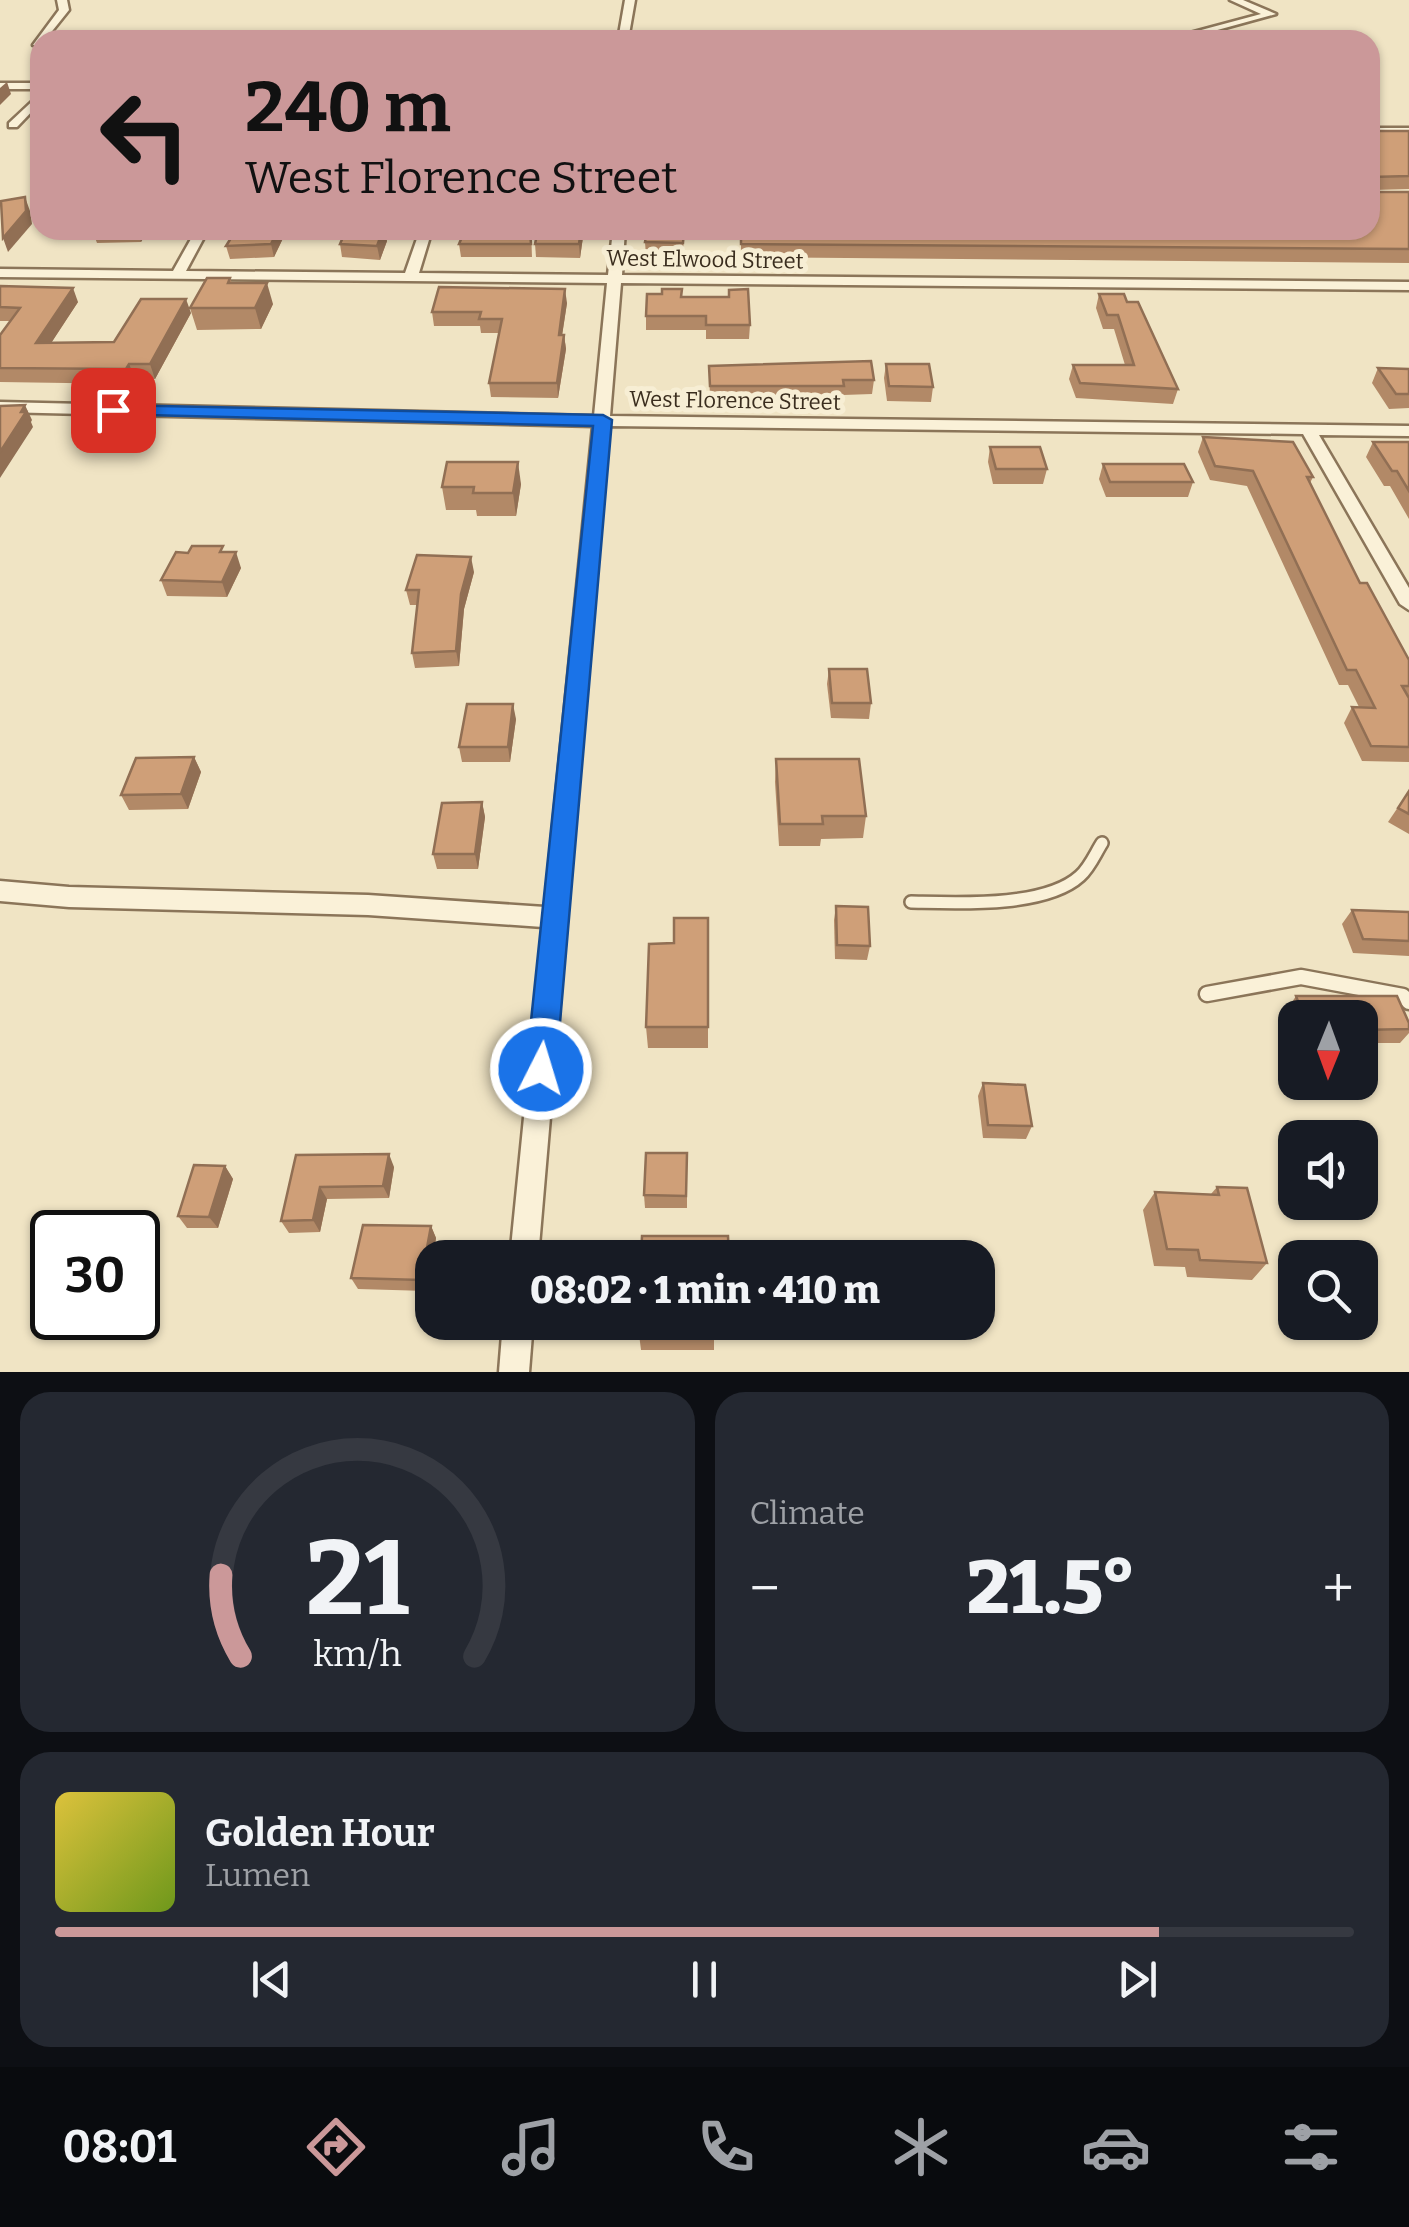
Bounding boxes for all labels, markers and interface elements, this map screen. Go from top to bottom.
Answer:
text: 240 m [245,66,451,150]
icon: left [80,70,210,200]
text: West Florence Street [245,151,678,205]
street label: West Elwood Street [606,244,804,275]
pin [71,368,156,453]
icon: arrive [86,383,141,438]
street label: West Florence Street [629,385,841,416]
north arrow [1278,1000,1378,1100]
map controls [1278,1000,1378,1340]
position arrow [489,1017,593,1121]
button: sound [1278,1120,1378,1220]
speed limit sign: 30 [30,1210,160,1340]
button: search [1278,1240,1378,1340]
text: 08:02 · 1 min · 410 m [530,1267,880,1313]
text: Climate [750,1494,865,1532]
text: 21 [306,1517,409,1642]
text: 21.5° [967,1543,1136,1633]
text: − [750,1556,780,1622]
text: + [1323,1556,1354,1622]
text: km/h [313,1633,401,1675]
text: Golden Hour [205,1810,435,1856]
text: Lumen [205,1856,310,1894]
icon: previous [244,1952,299,2007]
icon: pause [677,1952,732,2007]
icon: next [1110,1952,1165,2007]
icon: directions [301,2112,371,2182]
icon: music [496,2112,566,2182]
icon: phone [691,2112,761,2182]
icon: climate [886,2112,956,2182]
icon: car [1081,2112,1151,2182]
icon: filters [1276,2112,1346,2182]
text: 08:01 [63,2120,176,2174]

